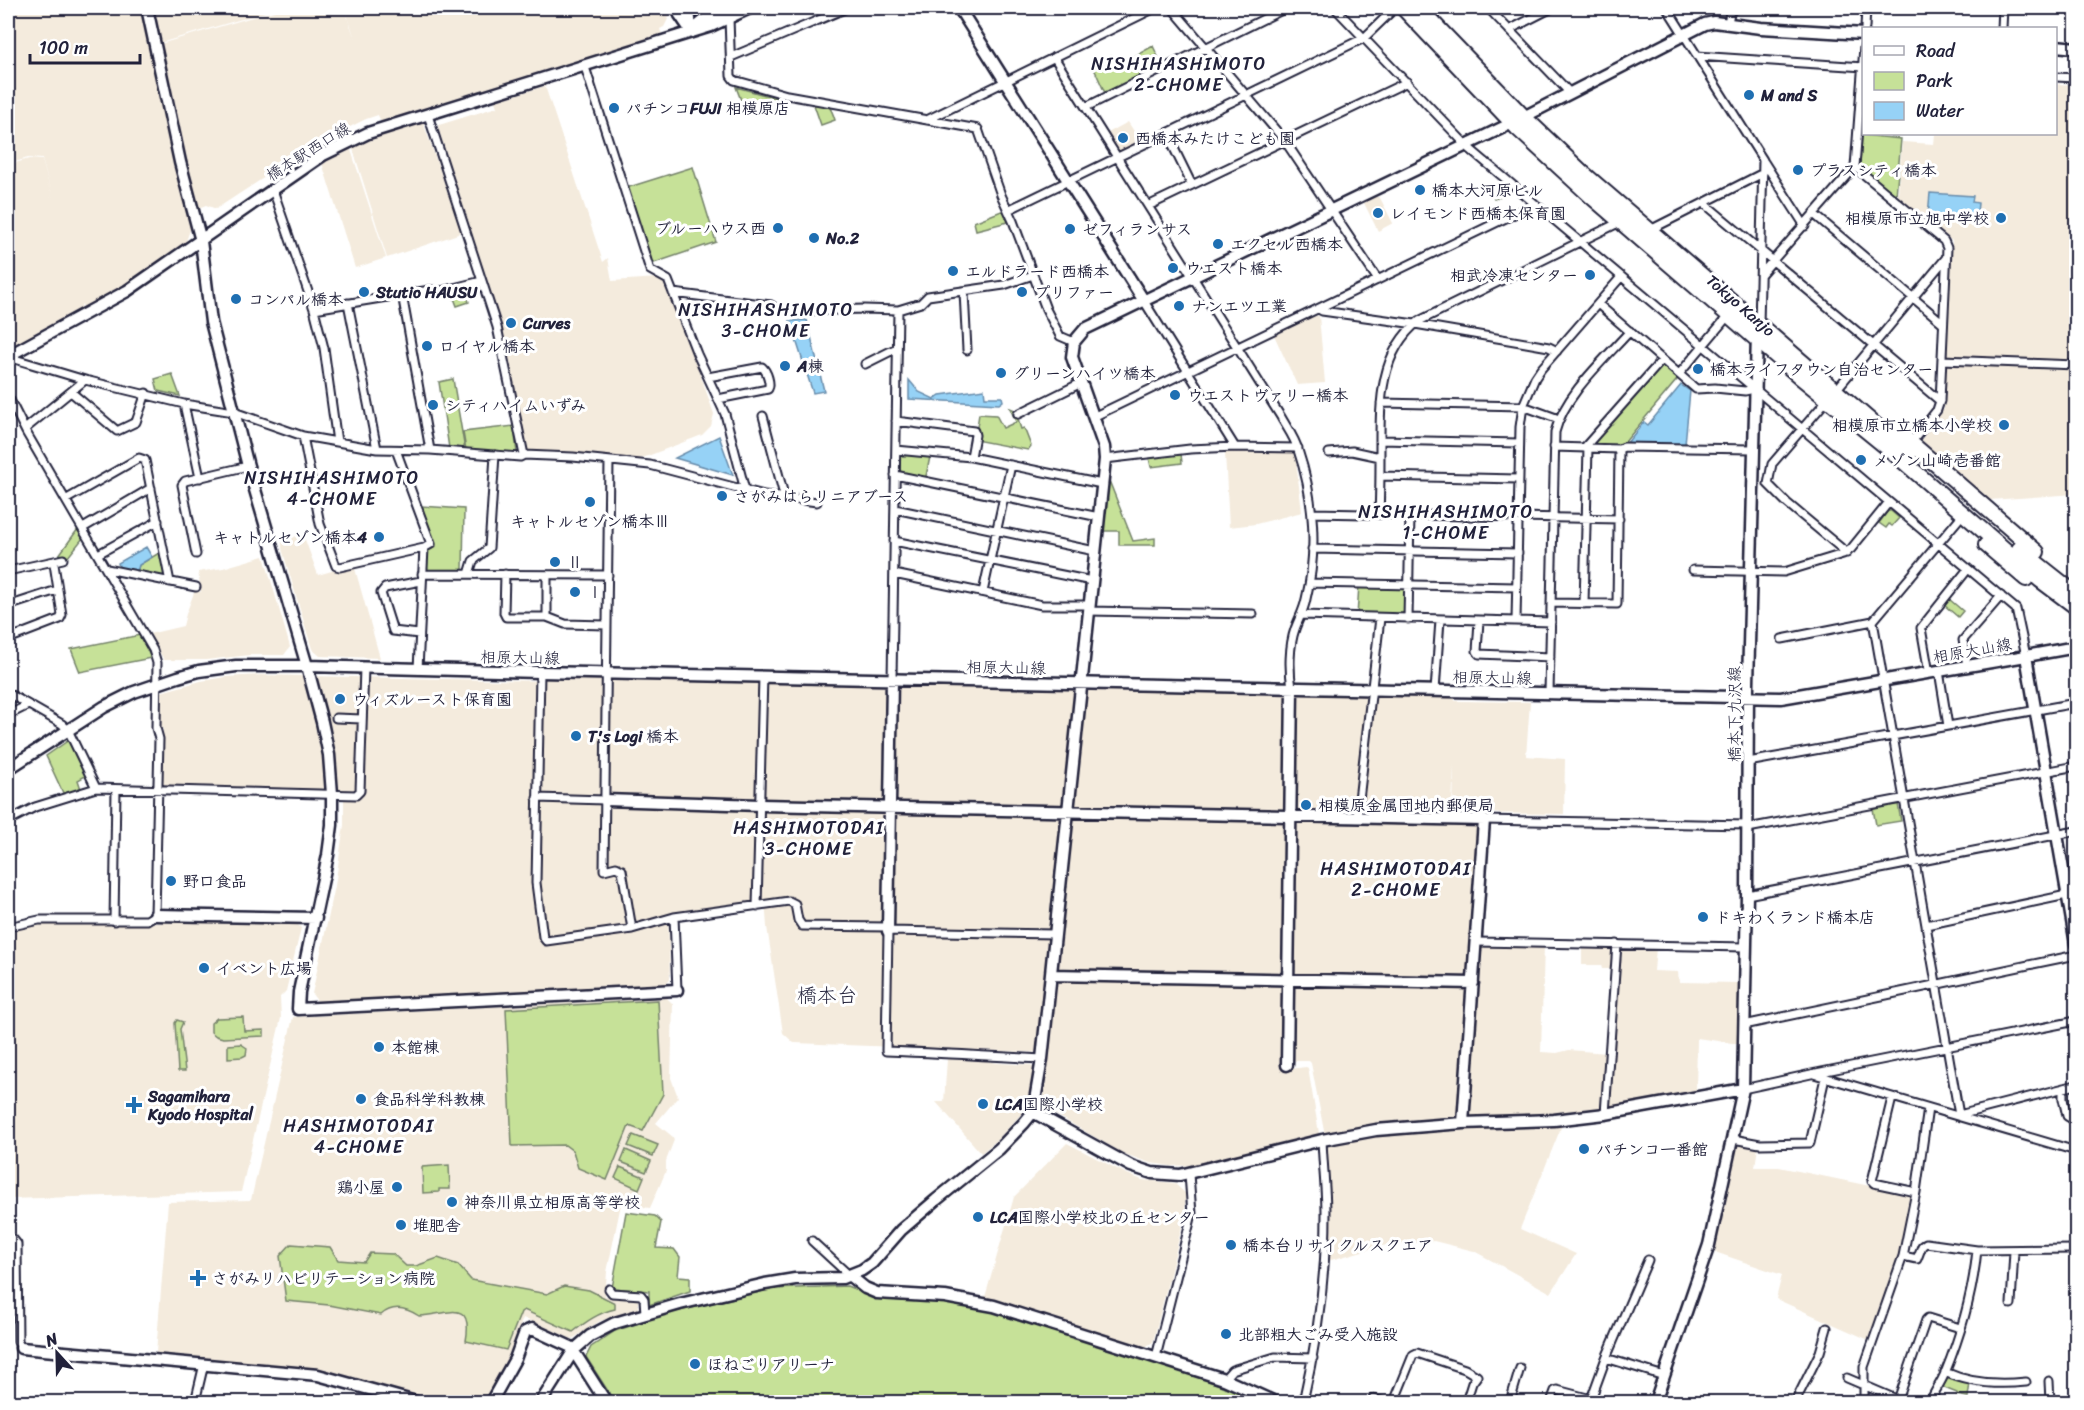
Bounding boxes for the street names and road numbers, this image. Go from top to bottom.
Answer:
street label: 橋本駅西口線 [260,114,357,189]
street label: Tokyo Kanjo [1699,267,1782,344]
street label: 相原大山線 [1930,629,2014,672]
street label: 相原大山線 [480,642,560,673]
street label: 相原大山線 [966,652,1046,683]
street label: 相原大山線 [1452,662,1532,693]
street label: 橋本下九沢線 [1720,666,1749,762]

